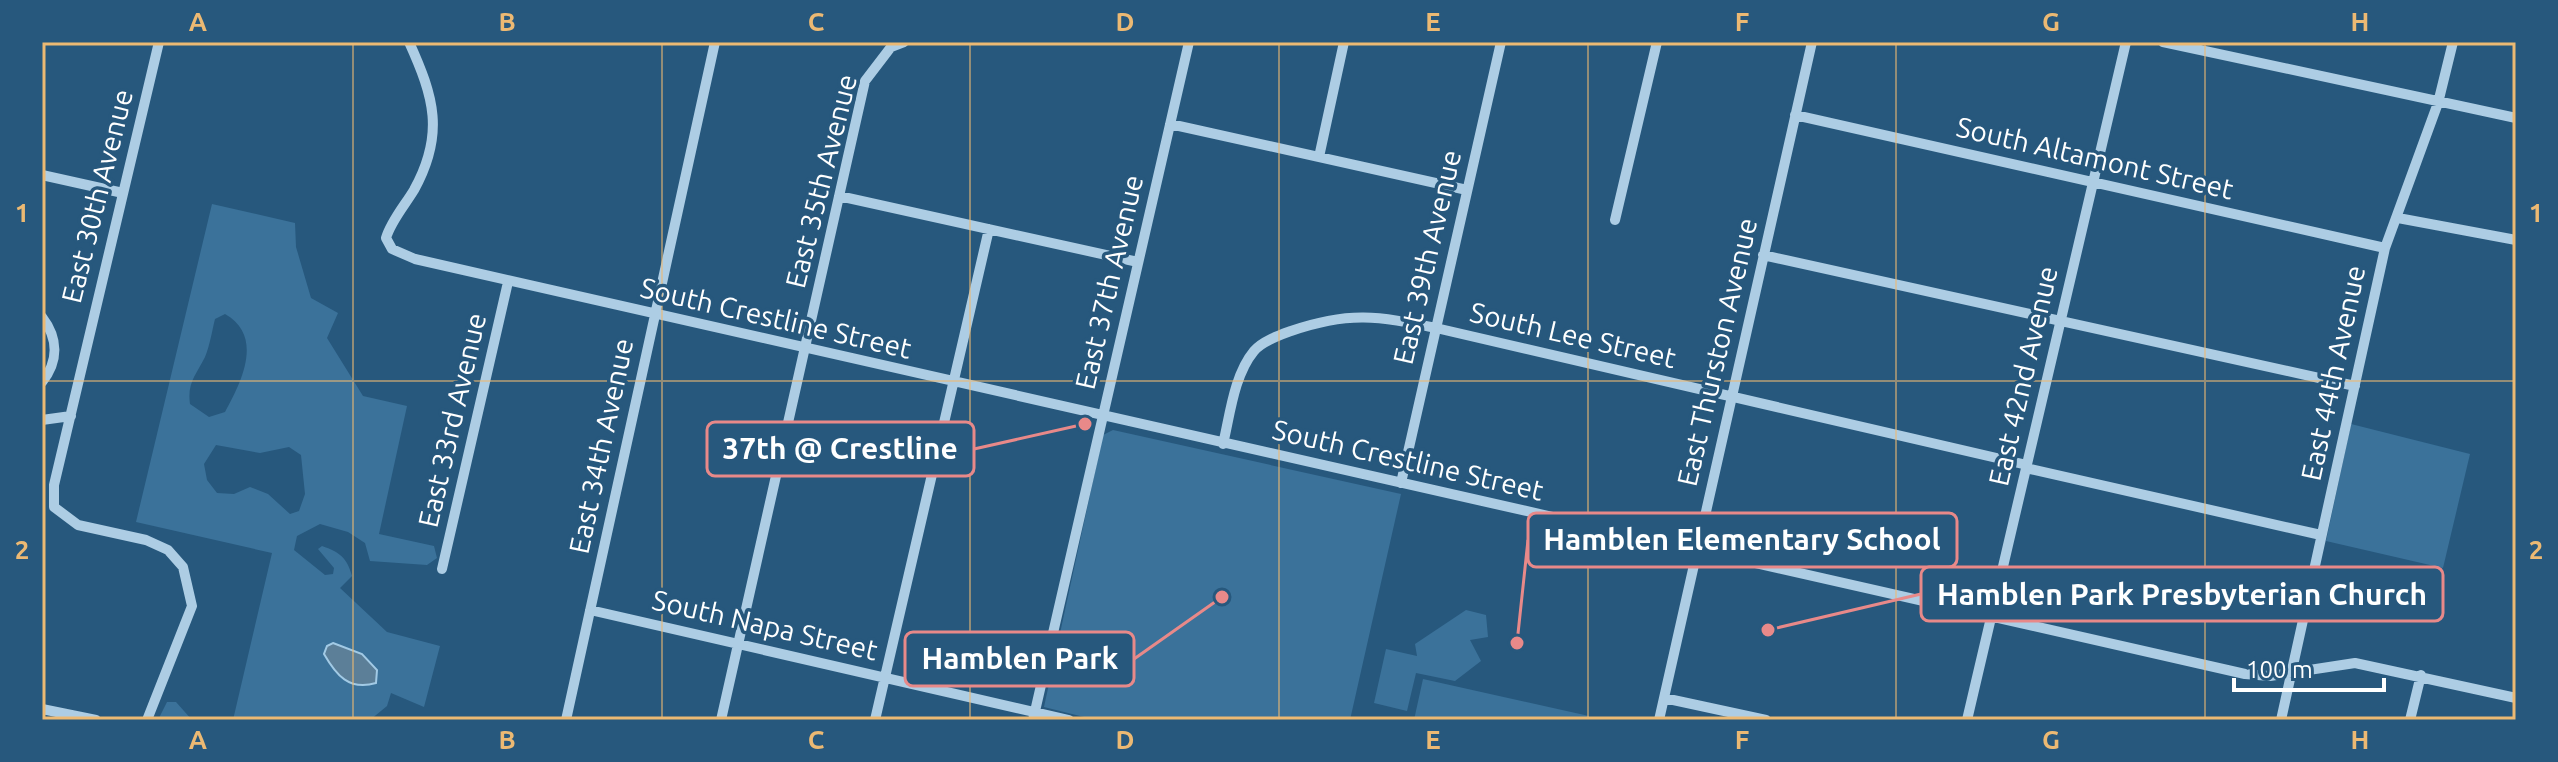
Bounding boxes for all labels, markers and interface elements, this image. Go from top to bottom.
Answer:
text: A [189,7,208,36]
text: B [498,7,516,36]
text: C [808,7,825,36]
text: D [1116,7,1134,36]
text: E [1425,7,1441,36]
text: F [1735,7,1749,36]
text: G [2042,7,2060,36]
text: H [2351,7,2369,36]
street label: East 35th Avenue [779,71,862,291]
street label: East 30th Avenue [55,86,138,306]
street label: South Altamont Street [1954,111,2237,204]
street label: East 39th Avenue [1387,147,1466,367]
street label: East 37th Avenue [1069,172,1148,392]
text: 1 [15,198,29,227]
text: 1 [2529,198,2543,227]
street label: East Thurston Avenue [1671,215,1762,489]
street label: East 42nd Avenue [1982,263,2063,489]
street label: East 44th Avenue [2295,263,2370,483]
street label: South Crestline Street [638,271,915,364]
street label: South Lee Street [1467,296,1679,373]
street label: East 33rd Avenue [412,310,491,530]
street label: East 34th Avenue [563,336,638,556]
street label: South Crestline Street [1270,413,1547,506]
callout: 37th @ Crestline [707,422,974,476]
text: 37th @ Crestline [722,431,958,465]
callout: Hamblen Elementary School [1528,513,1957,567]
text: Hamblen Elementary School [1543,522,1941,556]
text: 2 [15,535,29,564]
text: 2 [2529,535,2543,564]
callout: Hamblen Park Presbyterian Church [1921,567,2443,621]
text: Hamblen Park Presbyterian Church [1937,577,2427,611]
street label: South Napa Street [649,584,881,666]
callout: Hamblen Park [905,632,1134,686]
text: Hamblen Park [922,641,1119,675]
scale bar [2234,642,2384,692]
text: 100 m [2246,656,2313,683]
text: A [189,725,208,754]
text: B [498,725,516,754]
text: C [808,725,825,754]
text: D [1116,725,1134,754]
text: E [1425,725,1441,754]
text: F [1735,725,1749,754]
text: G [2042,725,2060,754]
text: H [2351,725,2369,754]

